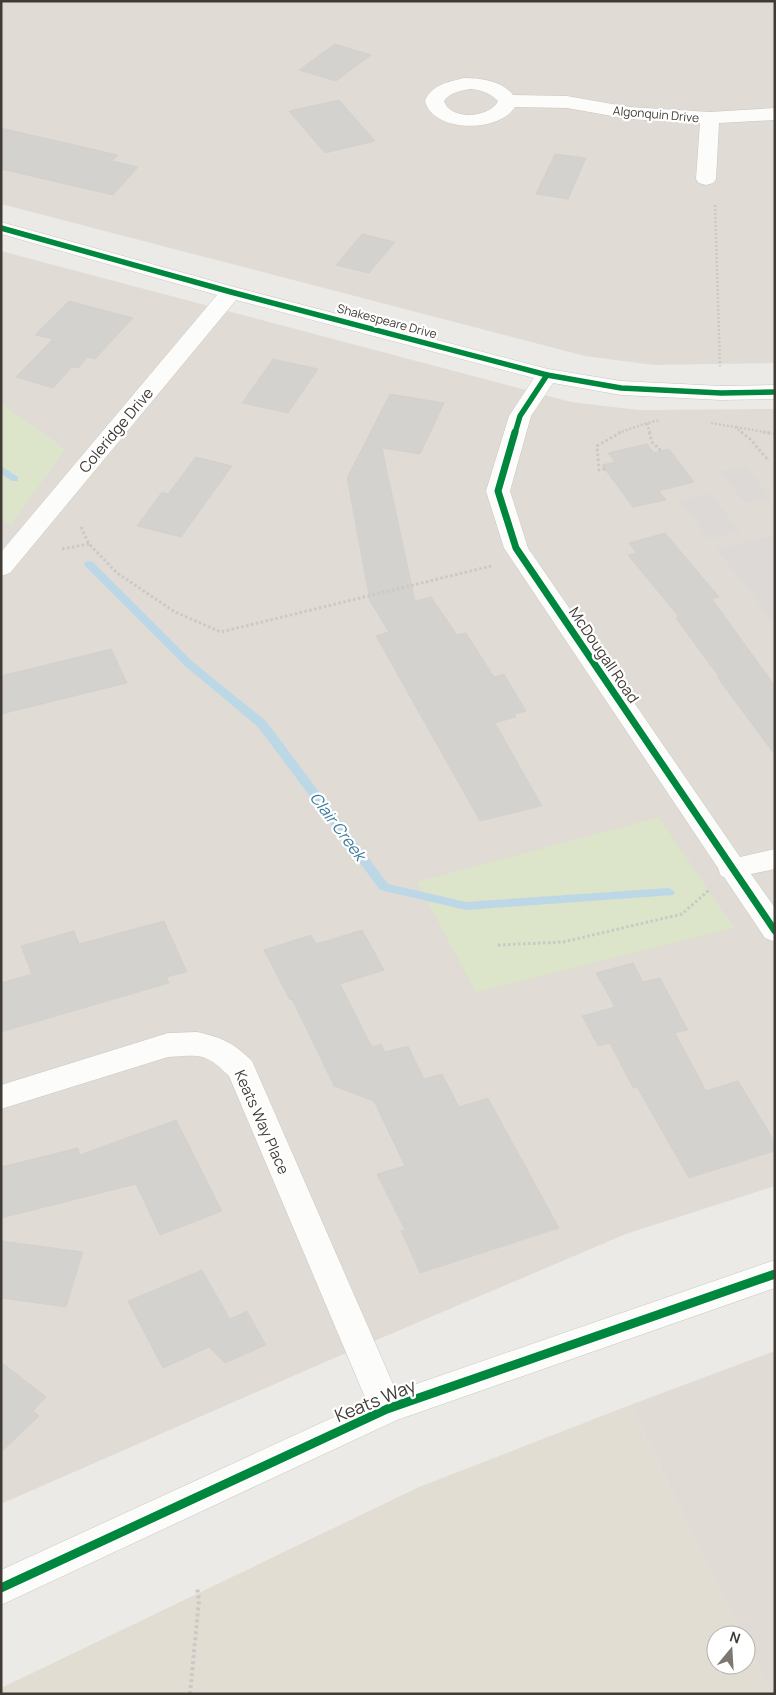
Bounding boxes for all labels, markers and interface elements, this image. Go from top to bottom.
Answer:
street label: Algonquin Drive [612,102,700,126]
street label: Shakespeare Drive [335,300,439,342]
street label: Coleridge Drive [74,383,158,477]
street label: McDougall Road [564,603,644,707]
water label: Clair Creek [305,787,372,866]
street label: Keats Way Place [230,1067,294,1178]
street label: Keats Way [331,1373,420,1427]
north arrow [706,1625,756,1675]
text: N [727,1627,743,1648]

